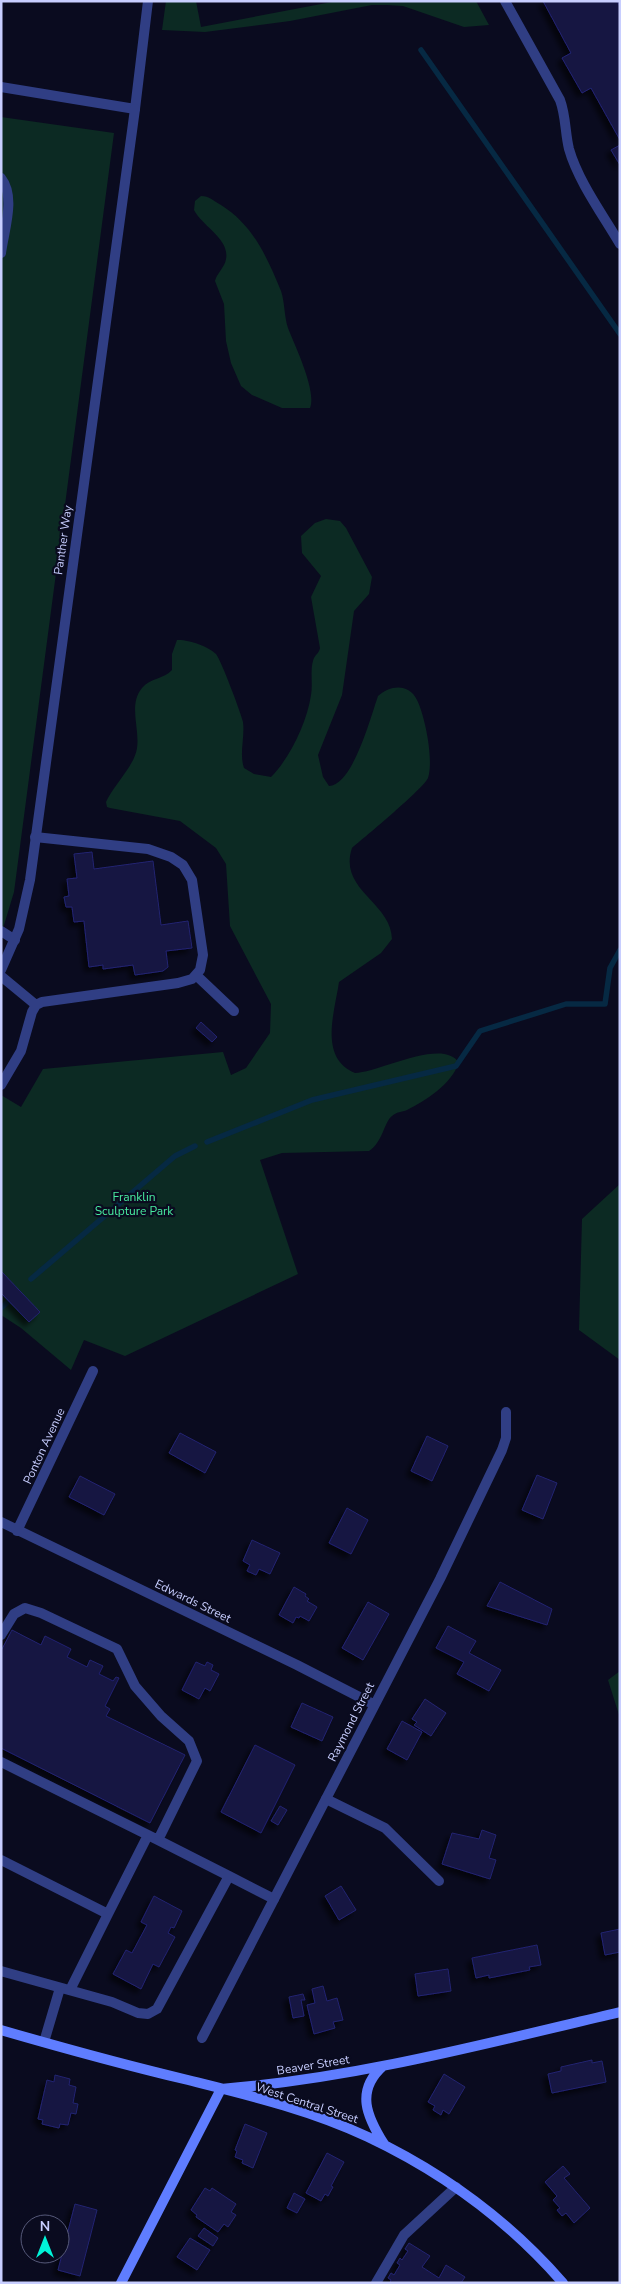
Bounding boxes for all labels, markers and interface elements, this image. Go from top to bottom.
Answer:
street label: Panther Way [50,503,76,576]
park label: Franklin Sculpture Park [95,1189,174,1219]
street label: Ponton Avenue [19,1405,69,1487]
street label: Edwards Street [152,1576,235,1627]
street label: Raymond Street [324,1679,378,1764]
street label: Beaver Street [275,2051,351,2079]
street label: West Central Street [254,2079,361,2127]
north arrow [20,2214,70,2264]
text: N [40,2217,50,2236]

